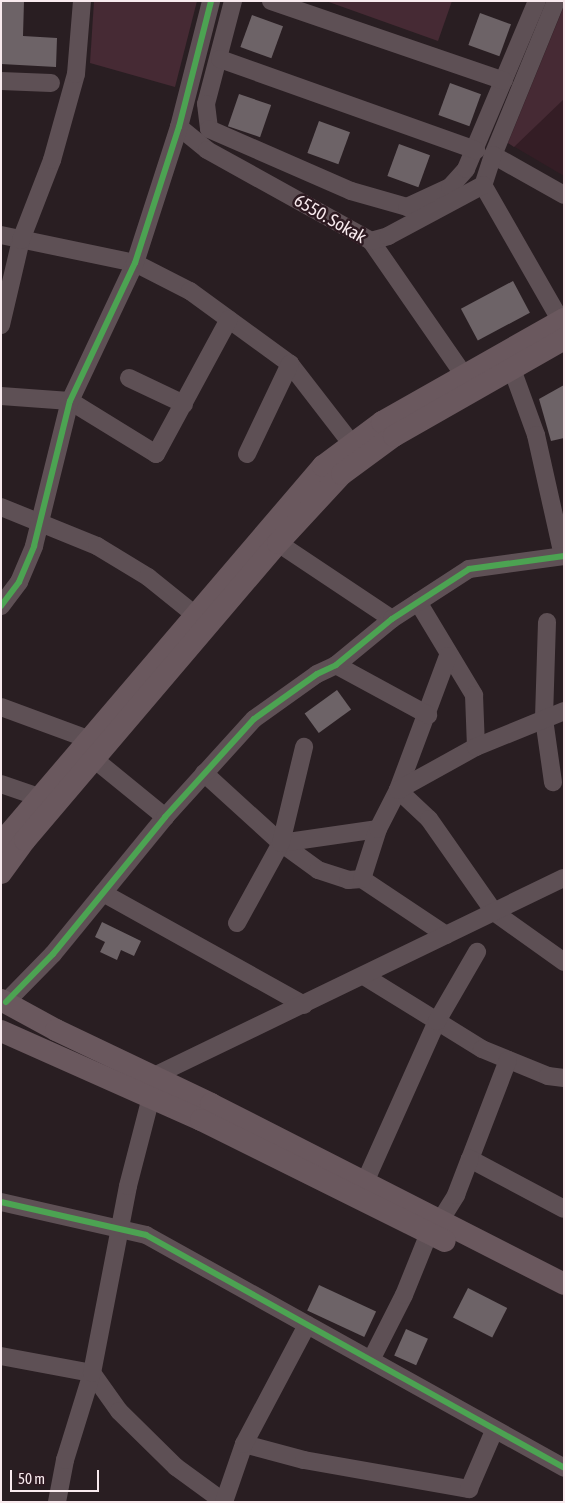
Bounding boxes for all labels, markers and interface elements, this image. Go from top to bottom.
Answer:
street label: 6550. Sokak [290,190,370,248]
scale bar [12,1460,101,1492]
text: 50 m [18,1470,45,1487]

